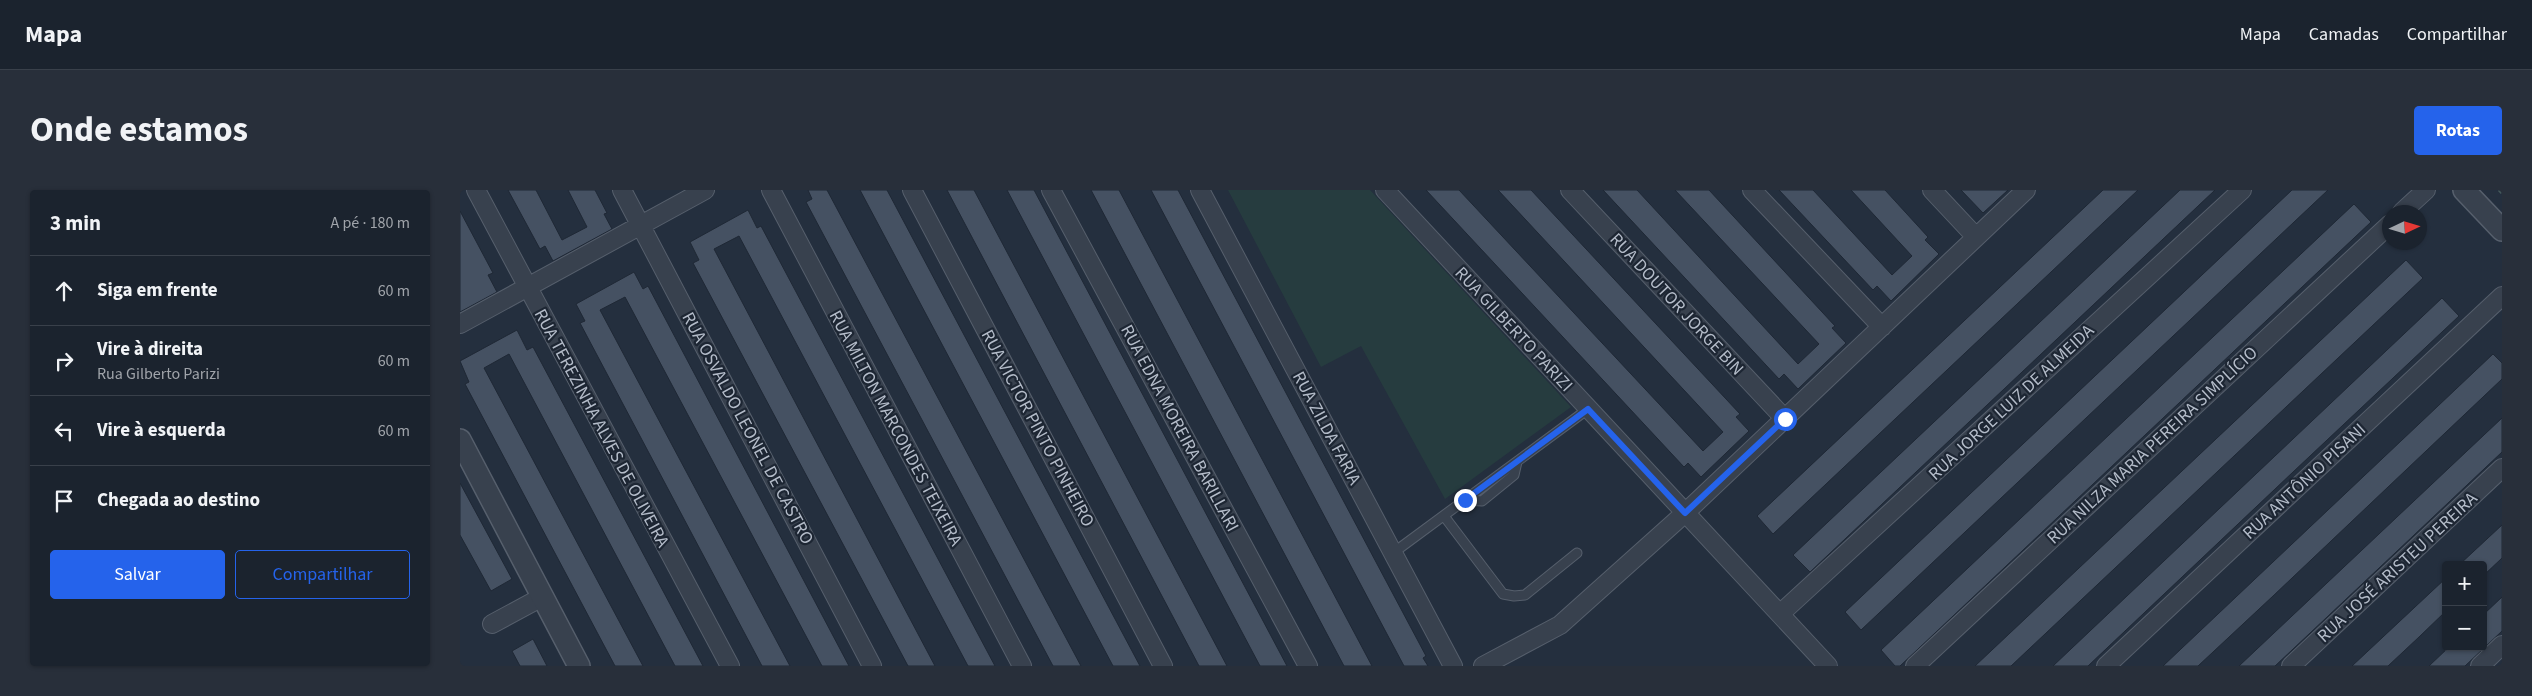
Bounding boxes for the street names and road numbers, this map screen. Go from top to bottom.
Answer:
street label: RUA DOUTOR JORGE BIN [1604,228,1749,381]
street label: RUA GILBERTO PARIZI [1449,261,1578,397]
street label: RUA TEREZINHA ALVES DE OLIVEIRA [528,304,675,552]
street label: RUA MILTON MARCONDES TEIXEIRA [823,306,968,551]
street label: RUA OSVALDO LEONEL DE CASTRO [676,308,820,549]
street label: RUA JORGE LUIZ DE ALMEIDA [1923,319,2100,486]
street label: RUA EDNA MOREIRA BARILLARI [1114,320,1245,536]
street label: RUA VICTOR PINTO PINHEIRO [975,325,1100,531]
street label: RUA NILZA MARIA PEREIRA SIMPLÍCIO [2041,341,2263,550]
street label: RUA ZILDA FARIA [1286,367,1367,490]
street label: RUA ANTÔNIO PISANI [2237,418,2371,545]
street label: RUA JOSÉ ARISTEU PEREIRA [2312,486,2483,648]

